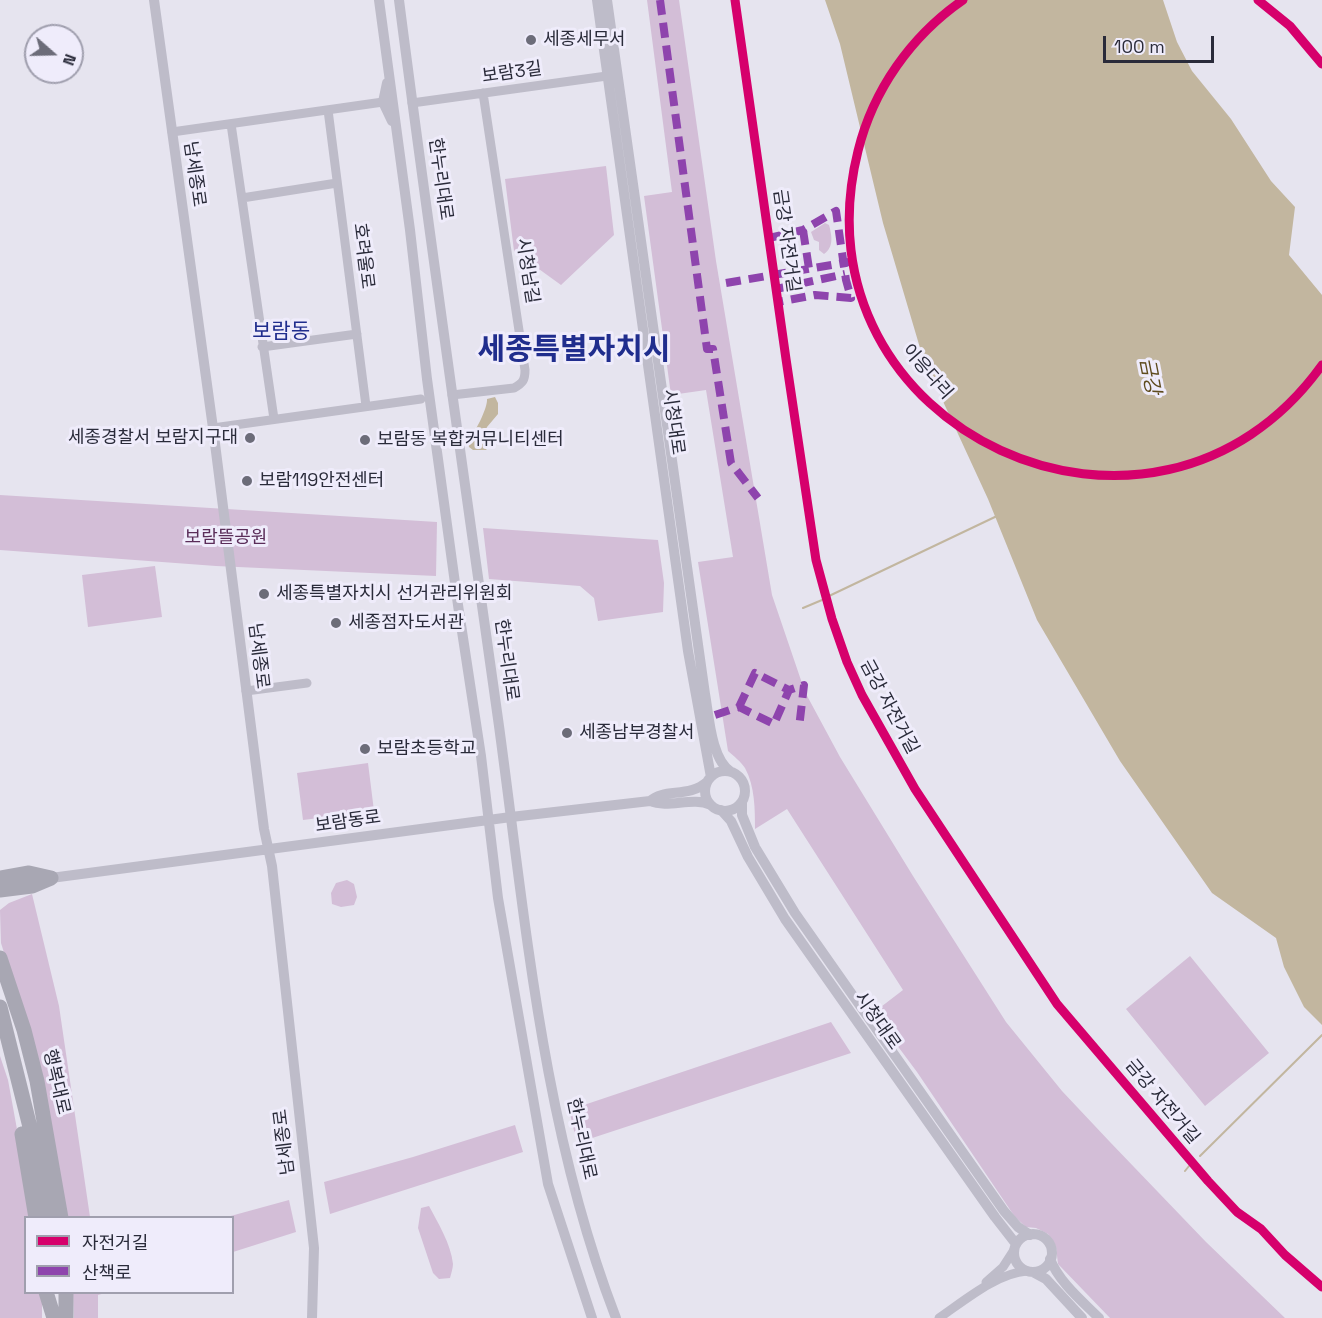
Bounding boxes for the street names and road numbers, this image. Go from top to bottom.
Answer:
street label: 보람3길 [481,58,543,88]
street label: 한누리대로 [424,136,456,222]
street label: 남세종로 [179,140,209,208]
street label: 금강 자전거길 [768,188,804,294]
street label: 호려울로 [348,222,378,290]
street label: 시청남길 [511,237,543,305]
street label: 이응다리 [897,340,957,404]
street label: 시청대로 [658,388,688,456]
street label: 한누리대로 [490,617,522,703]
street label: 남세종로 [243,622,273,690]
street label: 금강 자전거길 [855,656,923,758]
street label: 보람동로 [314,807,382,837]
street label: 시청대로 [849,988,905,1054]
street label: 행복대로 [38,1047,74,1117]
street label: 금강 자전거길 [1120,1055,1204,1149]
street label: 한누리대로 [562,1096,600,1182]
street label: 남세종로 [270,1108,300,1176]

